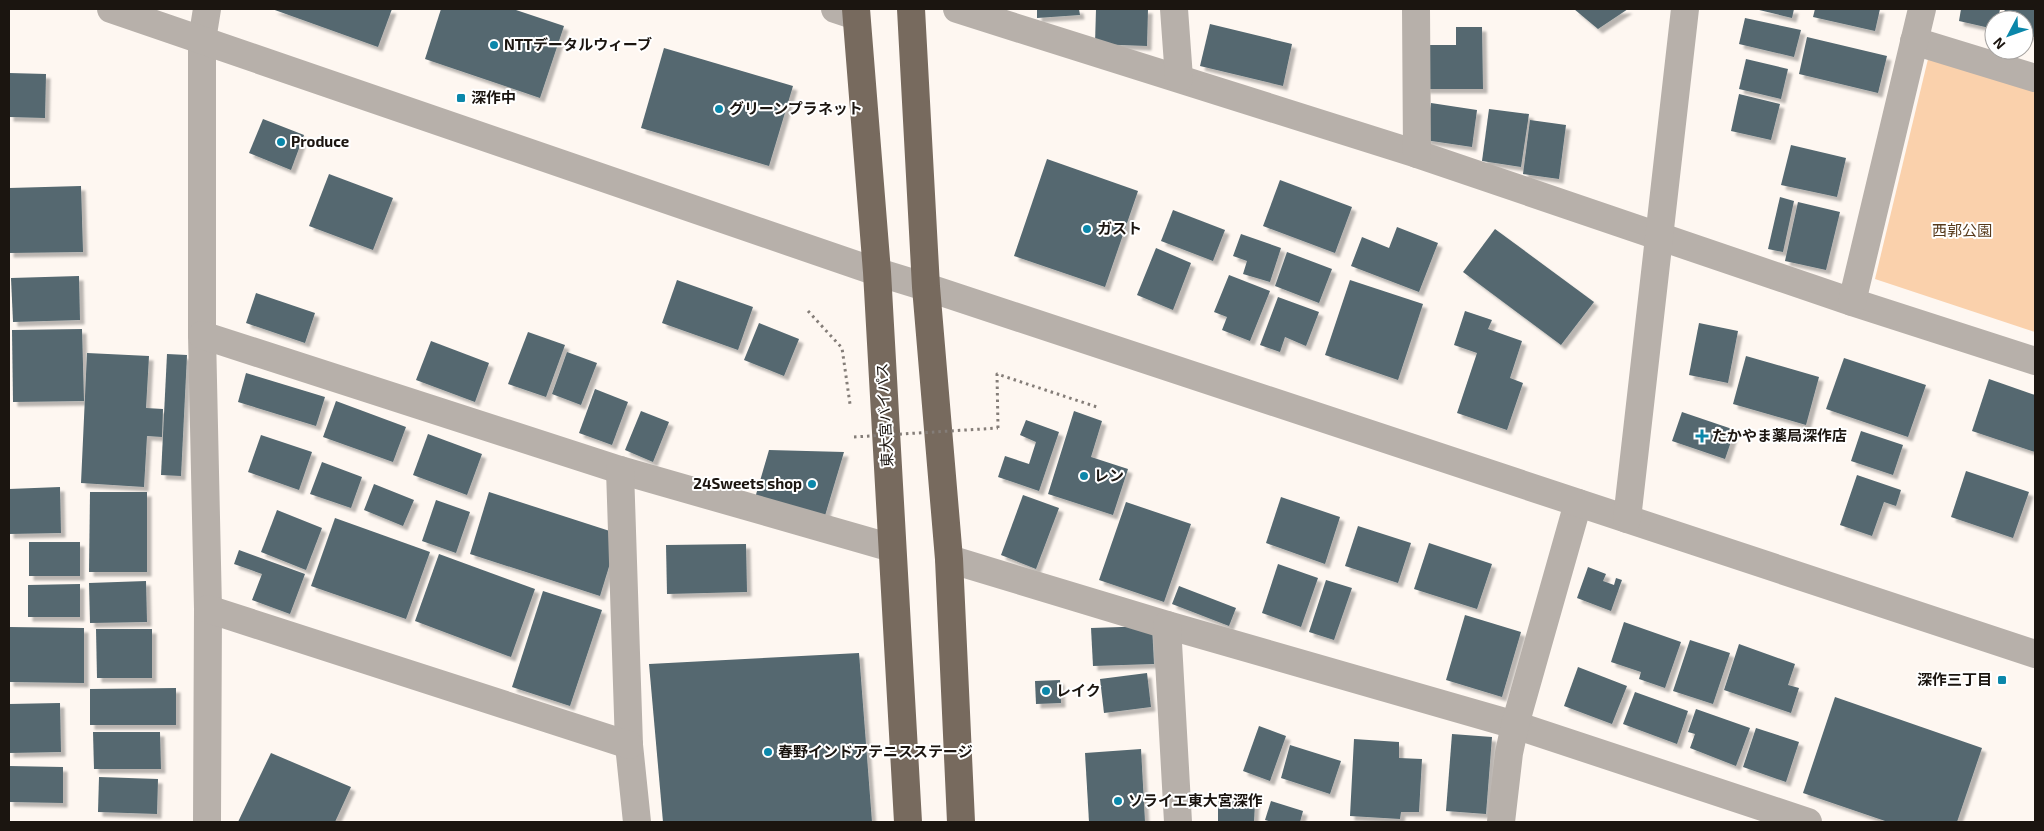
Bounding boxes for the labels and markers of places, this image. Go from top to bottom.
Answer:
place label: NTTデータルウィーブ [504,35,652,53]
marker: NTTデータルウィーブ [488,39,500,51]
place label: 深作中 [471,88,516,106]
marker: 深作中 [455,92,467,104]
place label: グリーンプラネット [729,99,863,117]
marker: グリーンプラネット [713,103,725,115]
place label: Produce [291,132,349,150]
marker: Produce [275,136,287,148]
place label: ガスト [1097,219,1142,237]
marker: ガスト [1081,223,1093,235]
place label: たかやま薬局深作店 [1712,426,1847,444]
marker: たかやま薬局深作店 [1696,430,1708,442]
place label: レン [1094,466,1124,484]
marker: レン [1078,470,1090,482]
place label: 24Sweets shop [693,474,802,492]
marker: 24Sweets shop [806,478,818,490]
place label: 深作三丁目 [1917,670,1992,688]
marker: 深作三丁目 [1996,674,2008,686]
place label: レイク [1056,681,1101,699]
marker: レイク [1040,685,1052,697]
place label: 春野インドアテニスステージ [778,742,973,760]
marker: 春野インドアテニスステージ [762,746,774,758]
place label: ソライエ東大宮深作 [1128,791,1263,809]
marker: ソライエ東大宮深作 [1112,795,1124,807]

